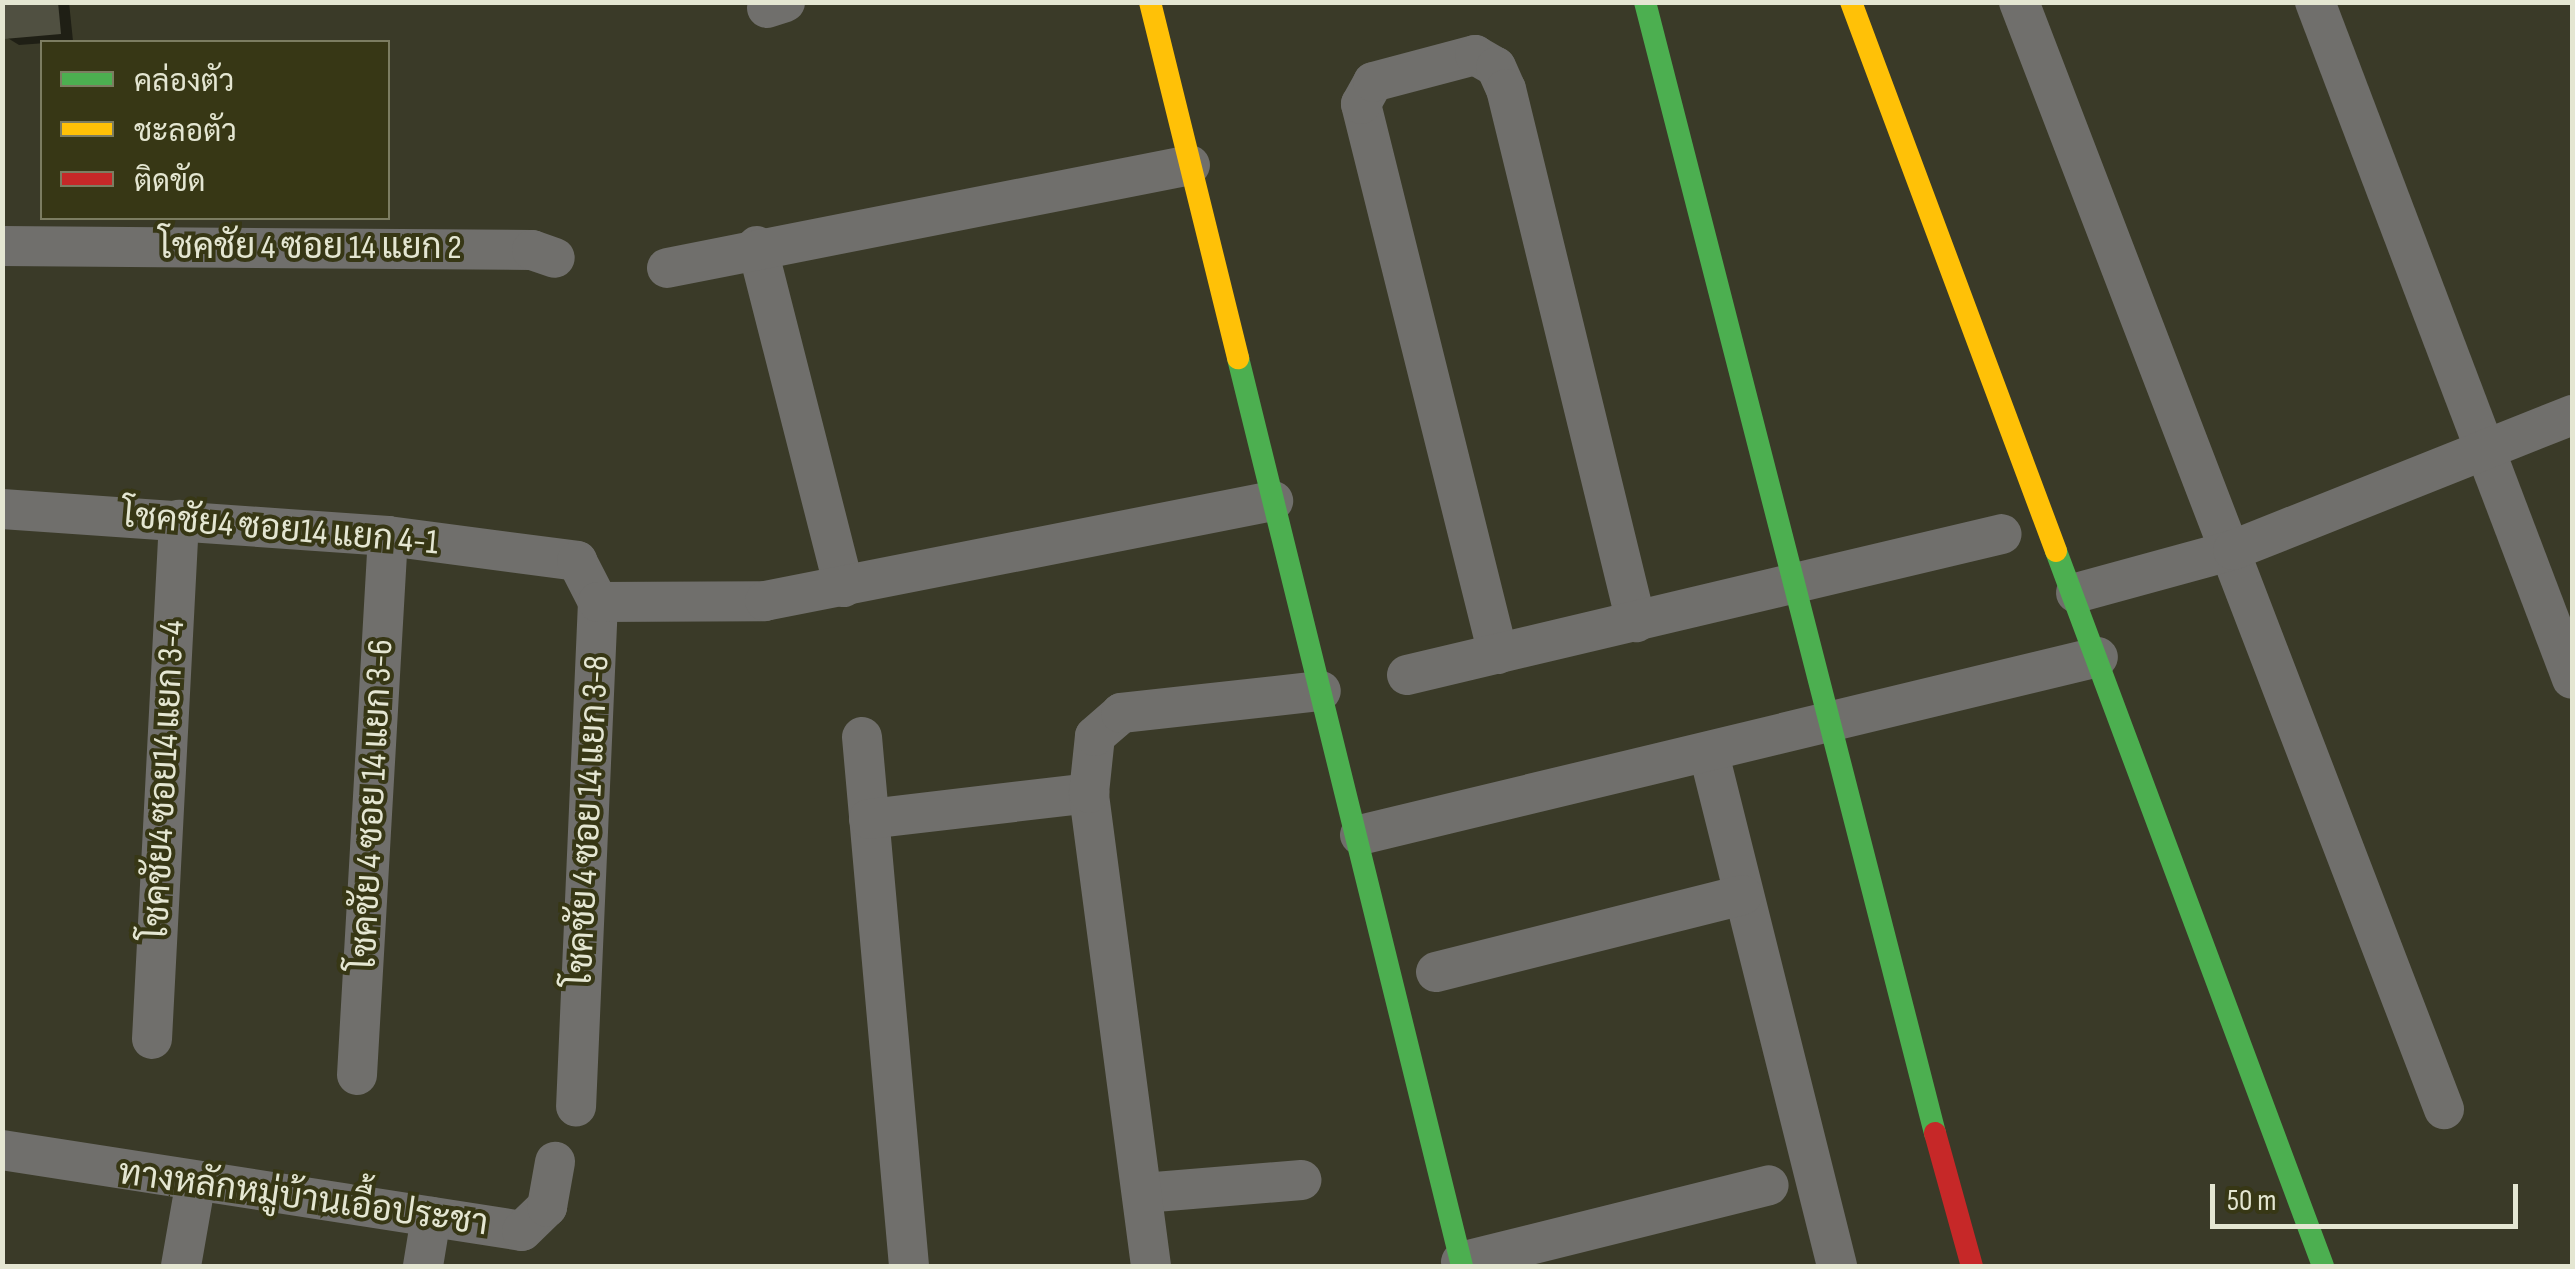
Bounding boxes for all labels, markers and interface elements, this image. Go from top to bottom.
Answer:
legend [40,40,390,220]
text: คล่องตัว [134,64,234,100]
text: ชะลอตัว [134,114,237,150]
text: ติดขัด [134,164,206,200]
street label: โชคชัย 4 ซอย 14 แยก 2 [158,227,462,269]
street label: โชคชัย4 ซอย14 แยก 4-1 [120,495,440,565]
street label: โชคชัย4 ซอย14 แยก 3-4 [136,619,194,941]
street label: โชคชัย 4 ซอย 14 แยก 3-6 [343,638,403,972]
street label: โชคชัย 4 ซอย 14 แยก 3-8 [559,654,619,988]
street label: ทางหลักหมู่บ้านเอื้อประชา [115,1152,491,1246]
scale bar [2215,1164,2522,1226]
text: 50 m [2227,1183,2276,1219]

